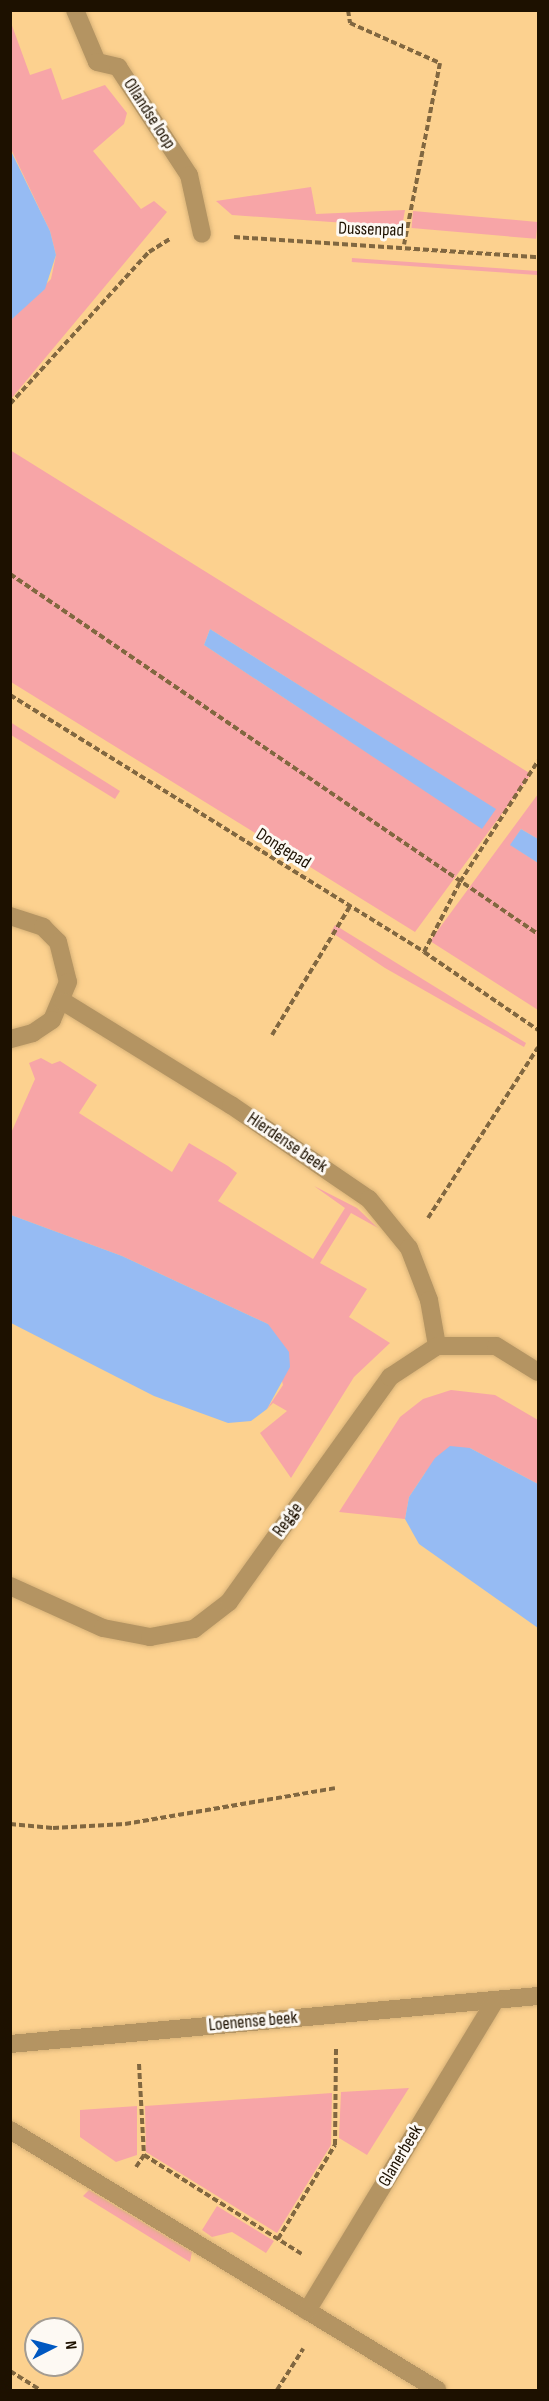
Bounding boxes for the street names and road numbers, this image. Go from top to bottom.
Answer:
street label: Ollandse loop [118,75,180,153]
street label: Dussenpad [338,218,404,242]
street label: Dongepad [252,824,314,874]
street label: Hierdense beek [243,1108,331,1178]
street label: Regge [268,1499,308,1541]
street label: Loenense beek [208,2007,298,2037]
street label: Glanerbeek [374,2121,428,2191]

